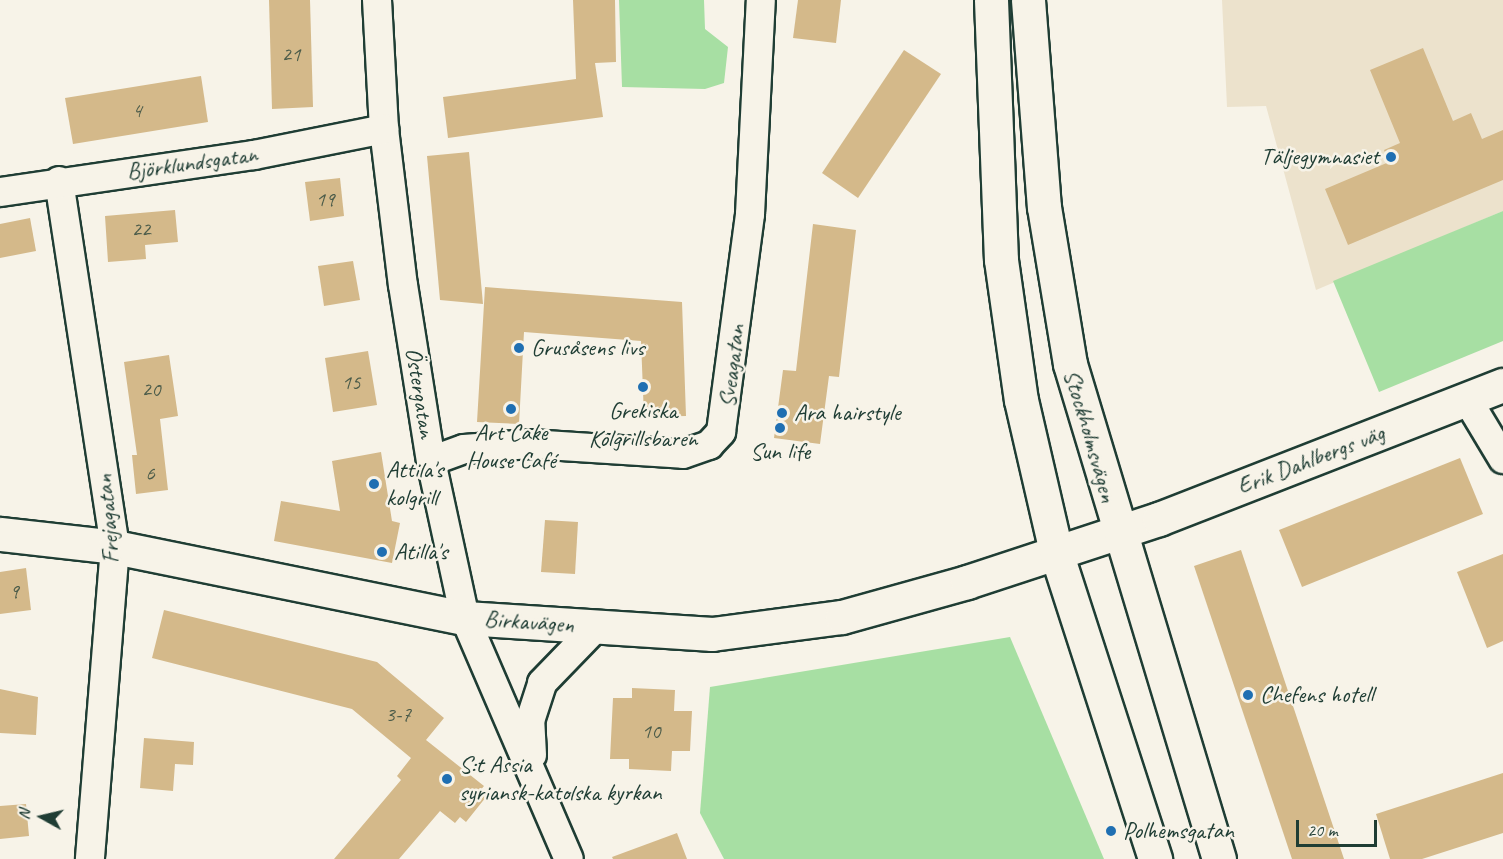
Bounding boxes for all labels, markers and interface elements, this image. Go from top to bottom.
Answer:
house number: 21 [282,41,300,67]
house number: 4 [132,97,142,123]
street label: Björklundsgatan [125,140,259,186]
place label: Täljegymnasiet [1261,143,1379,171]
marker: Täljegymnasiet [1384,150,1398,164]
house number: 19 [316,186,334,212]
house number: 22 [132,216,150,242]
street label: Sveagatan [713,323,751,409]
place label: Grusåsens livs [531,334,644,362]
marker: Grusåsens livs [512,341,526,355]
street label: Östergatan [399,346,441,440]
street label: Stockholmsvägen [1057,366,1123,506]
house number: 15 [342,369,360,395]
house number: 20 [142,376,160,402]
marker: Grekiska Kolgrillsbaren [636,380,650,394]
place label: Grekiska Kolgrillsbaren [589,397,697,453]
place label: Ara hairstyle [794,399,902,427]
marker: Art Cake House Café [504,402,518,416]
marker: Ara hairstyle [775,406,789,420]
place label: Art Cake House Café [466,419,556,475]
street label: Erik Dahlbergs väg [1233,419,1389,501]
marker: Sun life [773,421,787,435]
place label: Sun life [750,438,810,466]
place label: Attila's kolgrill [386,456,443,512]
house number: 6 [145,460,155,486]
street label: Frejagatan [90,473,126,565]
marker: Attila's kolgrill [367,477,381,491]
place label: Atilla's [394,538,447,566]
marker: Atilla's [375,545,389,559]
house number: 9 [9,578,19,604]
street label: Birkavägen [483,605,575,639]
place label: Chefens hotell [1260,681,1373,709]
marker: Chefens hotell [1241,688,1255,702]
house number: 3-7 [385,701,411,727]
house number: 10 [642,718,660,744]
place label: S:t Assia syriansk-katolska kyrkan [459,751,662,807]
marker: S:t Assia syriansk-katolska kyrkan [440,772,454,786]
north arrow [12,787,72,847]
text: N [14,808,35,821]
scale bar [1299,808,1380,846]
place label: Polhemsgatan [1123,817,1234,845]
text: 20 m [1307,819,1338,841]
marker: Polhemsgatan [1104,824,1118,838]

